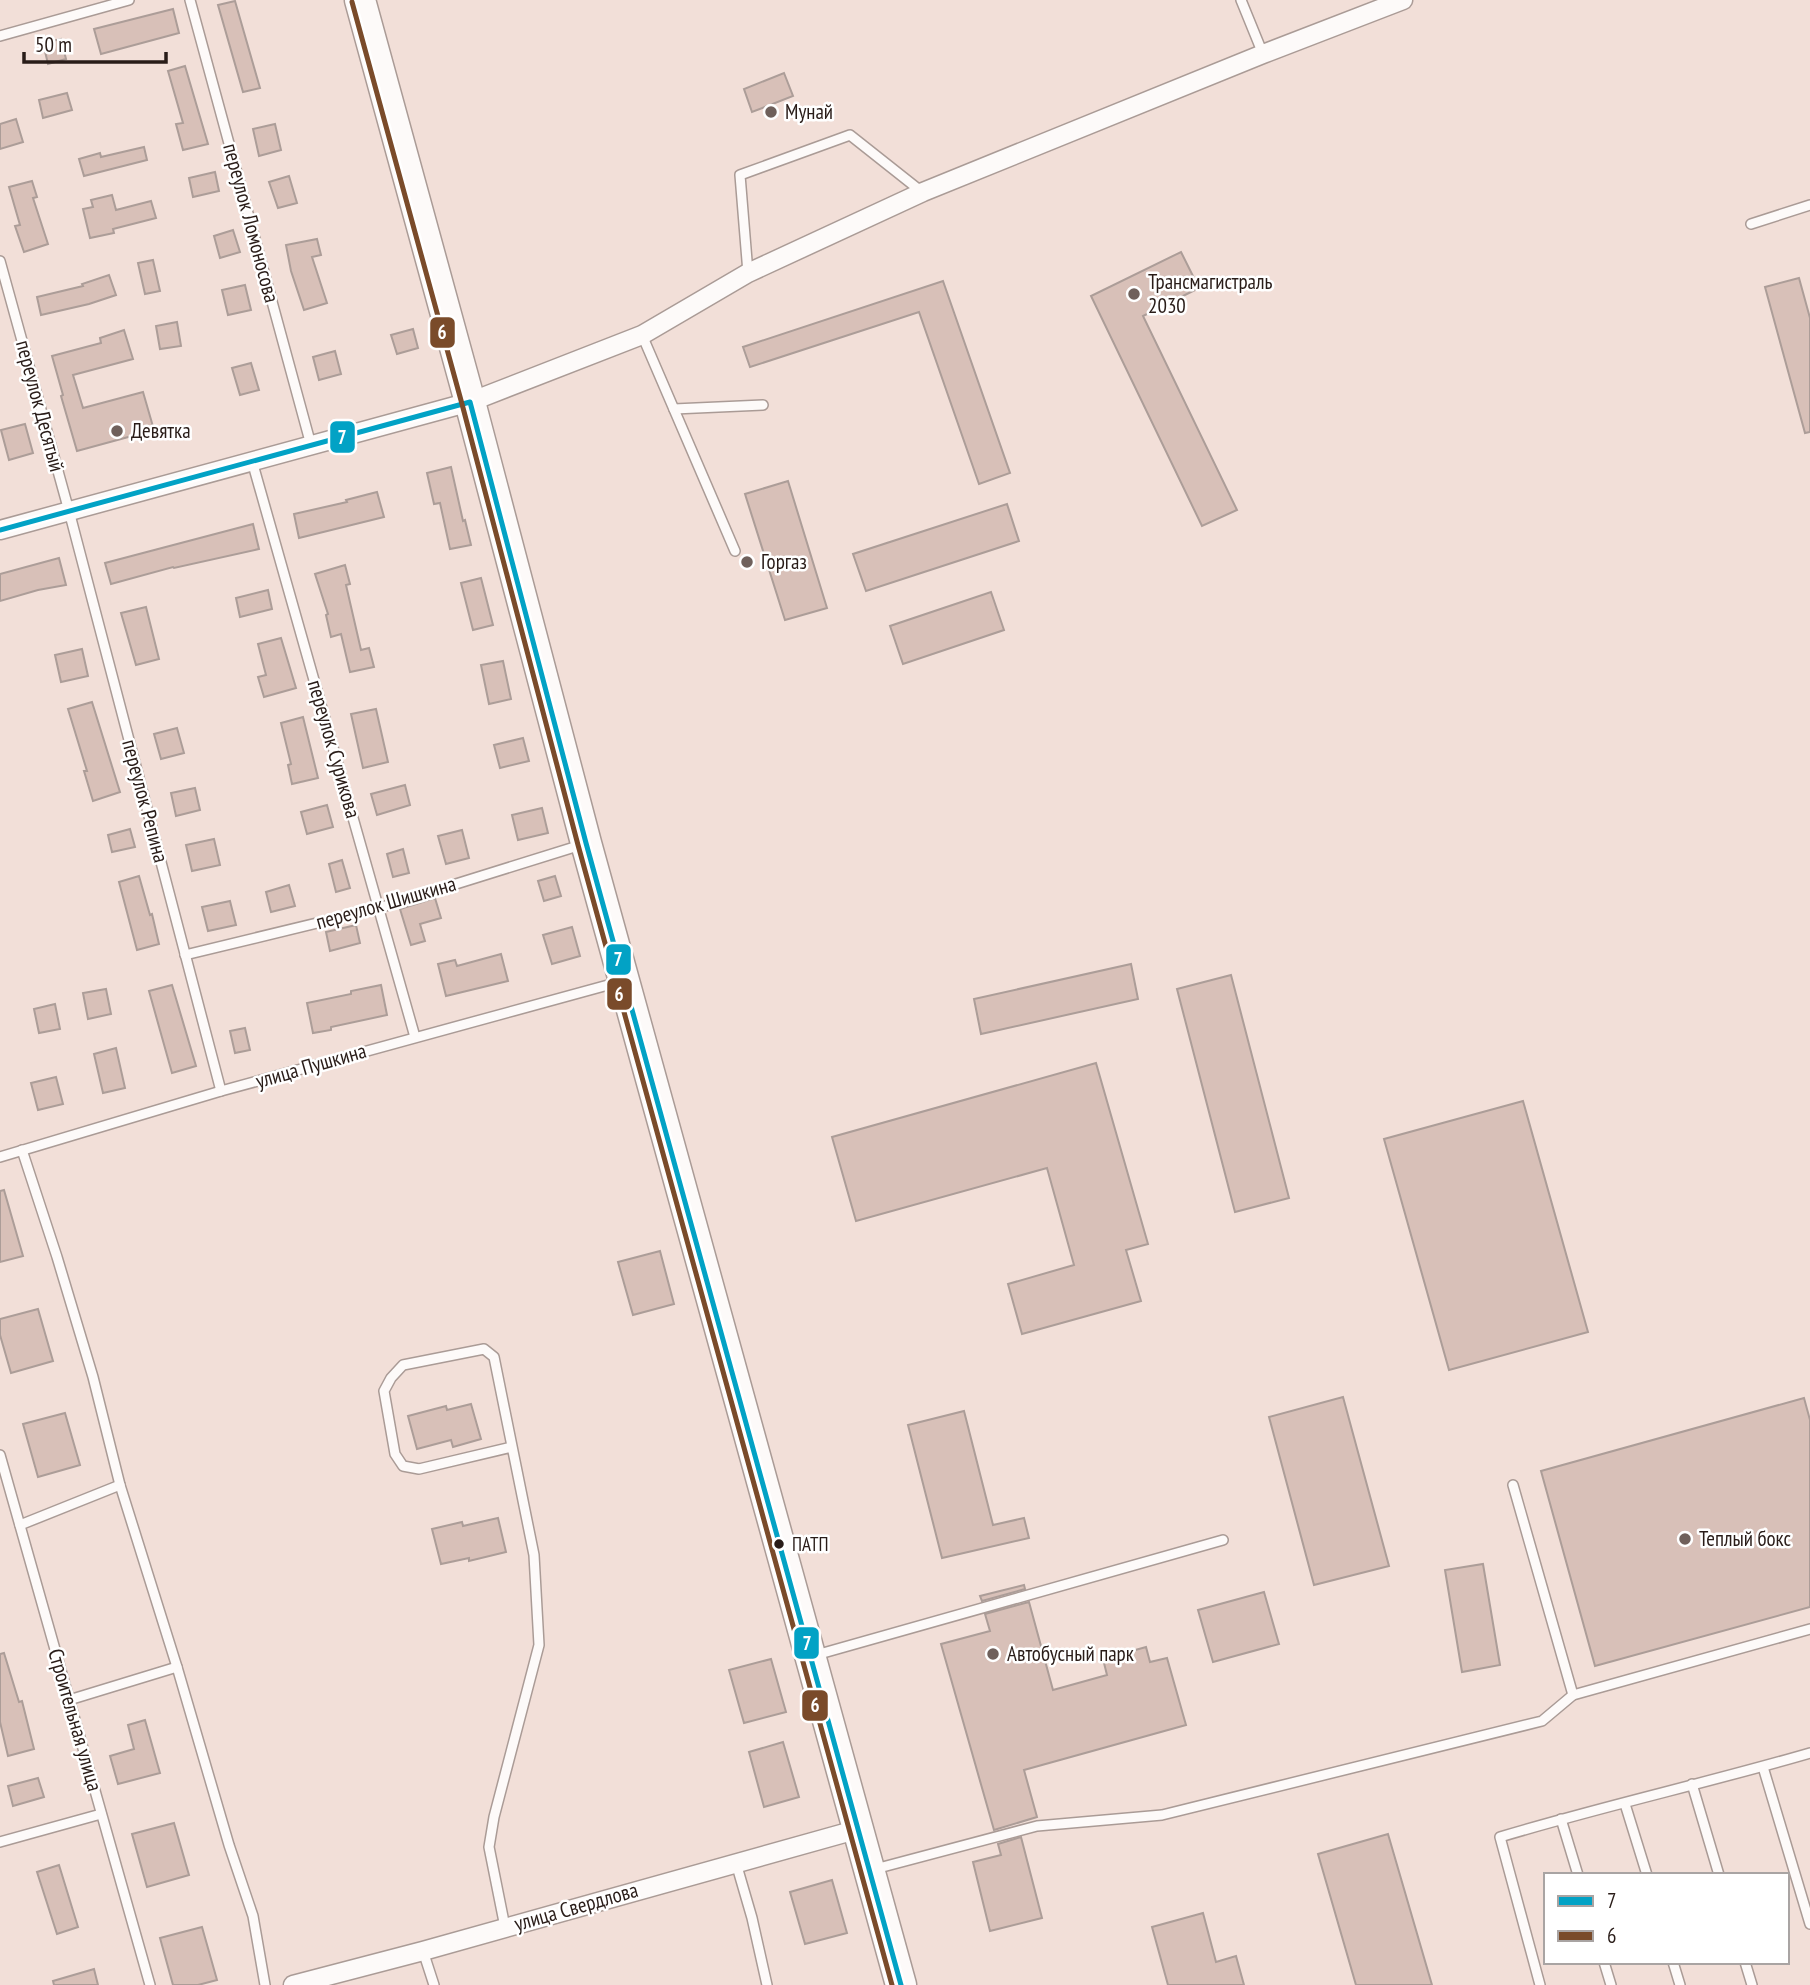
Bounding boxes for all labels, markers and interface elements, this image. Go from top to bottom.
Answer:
scale bar [24,21,166,65]
text: 50 m [35,31,72,58]
place label: Мунай [785,98,833,125]
marker: Мунай [763,104,779,120]
street label: переулок Ломоносова [217,140,286,306]
place label: Трансмагистраль 2030 [1148,268,1272,319]
marker: Трансмагистраль 2030 [1126,286,1142,302]
line badge: 6 [429,316,456,349]
text: 6 [437,320,447,344]
street label: переулок Десятый [10,337,71,475]
place label: Девятка [131,417,191,444]
line badge: 7 [329,420,356,454]
marker: Девятка [109,423,125,439]
text: 7 [337,425,347,449]
place label: Горгаз [761,548,807,575]
marker: Горгаз [739,554,755,570]
street label: переулок Сурикова [302,677,367,821]
street label: переулок Репина [116,736,175,865]
street label: переулок Шишкина [313,870,459,935]
line badge: 7 [605,943,632,976]
text: 7 [613,947,623,971]
line badge: 6 [606,977,633,1011]
text: 6 [614,982,624,1006]
street label: улица Пушкина [252,1037,369,1094]
place label: Теплый бокс [1699,1525,1792,1552]
marker: Теплый бокс [1677,1531,1693,1547]
place label: ПАТП [792,1532,828,1556]
marker: ПАТП [772,1537,786,1551]
line badge: 7 [793,1626,820,1660]
text: 7 [802,1631,812,1655]
place label: Автобусный парк [1007,1640,1134,1667]
street label: Строительная улица [42,1645,109,1794]
marker: Автобусный парк [985,1646,1001,1662]
line badge: 6 [801,1689,829,1722]
text: 6 [810,1693,820,1717]
legend [1544,1873,1789,1964]
street label: улица Свердлова [511,1876,641,1937]
text: 7 [1607,1887,1616,1914]
text: 6 [1607,1922,1616,1949]

